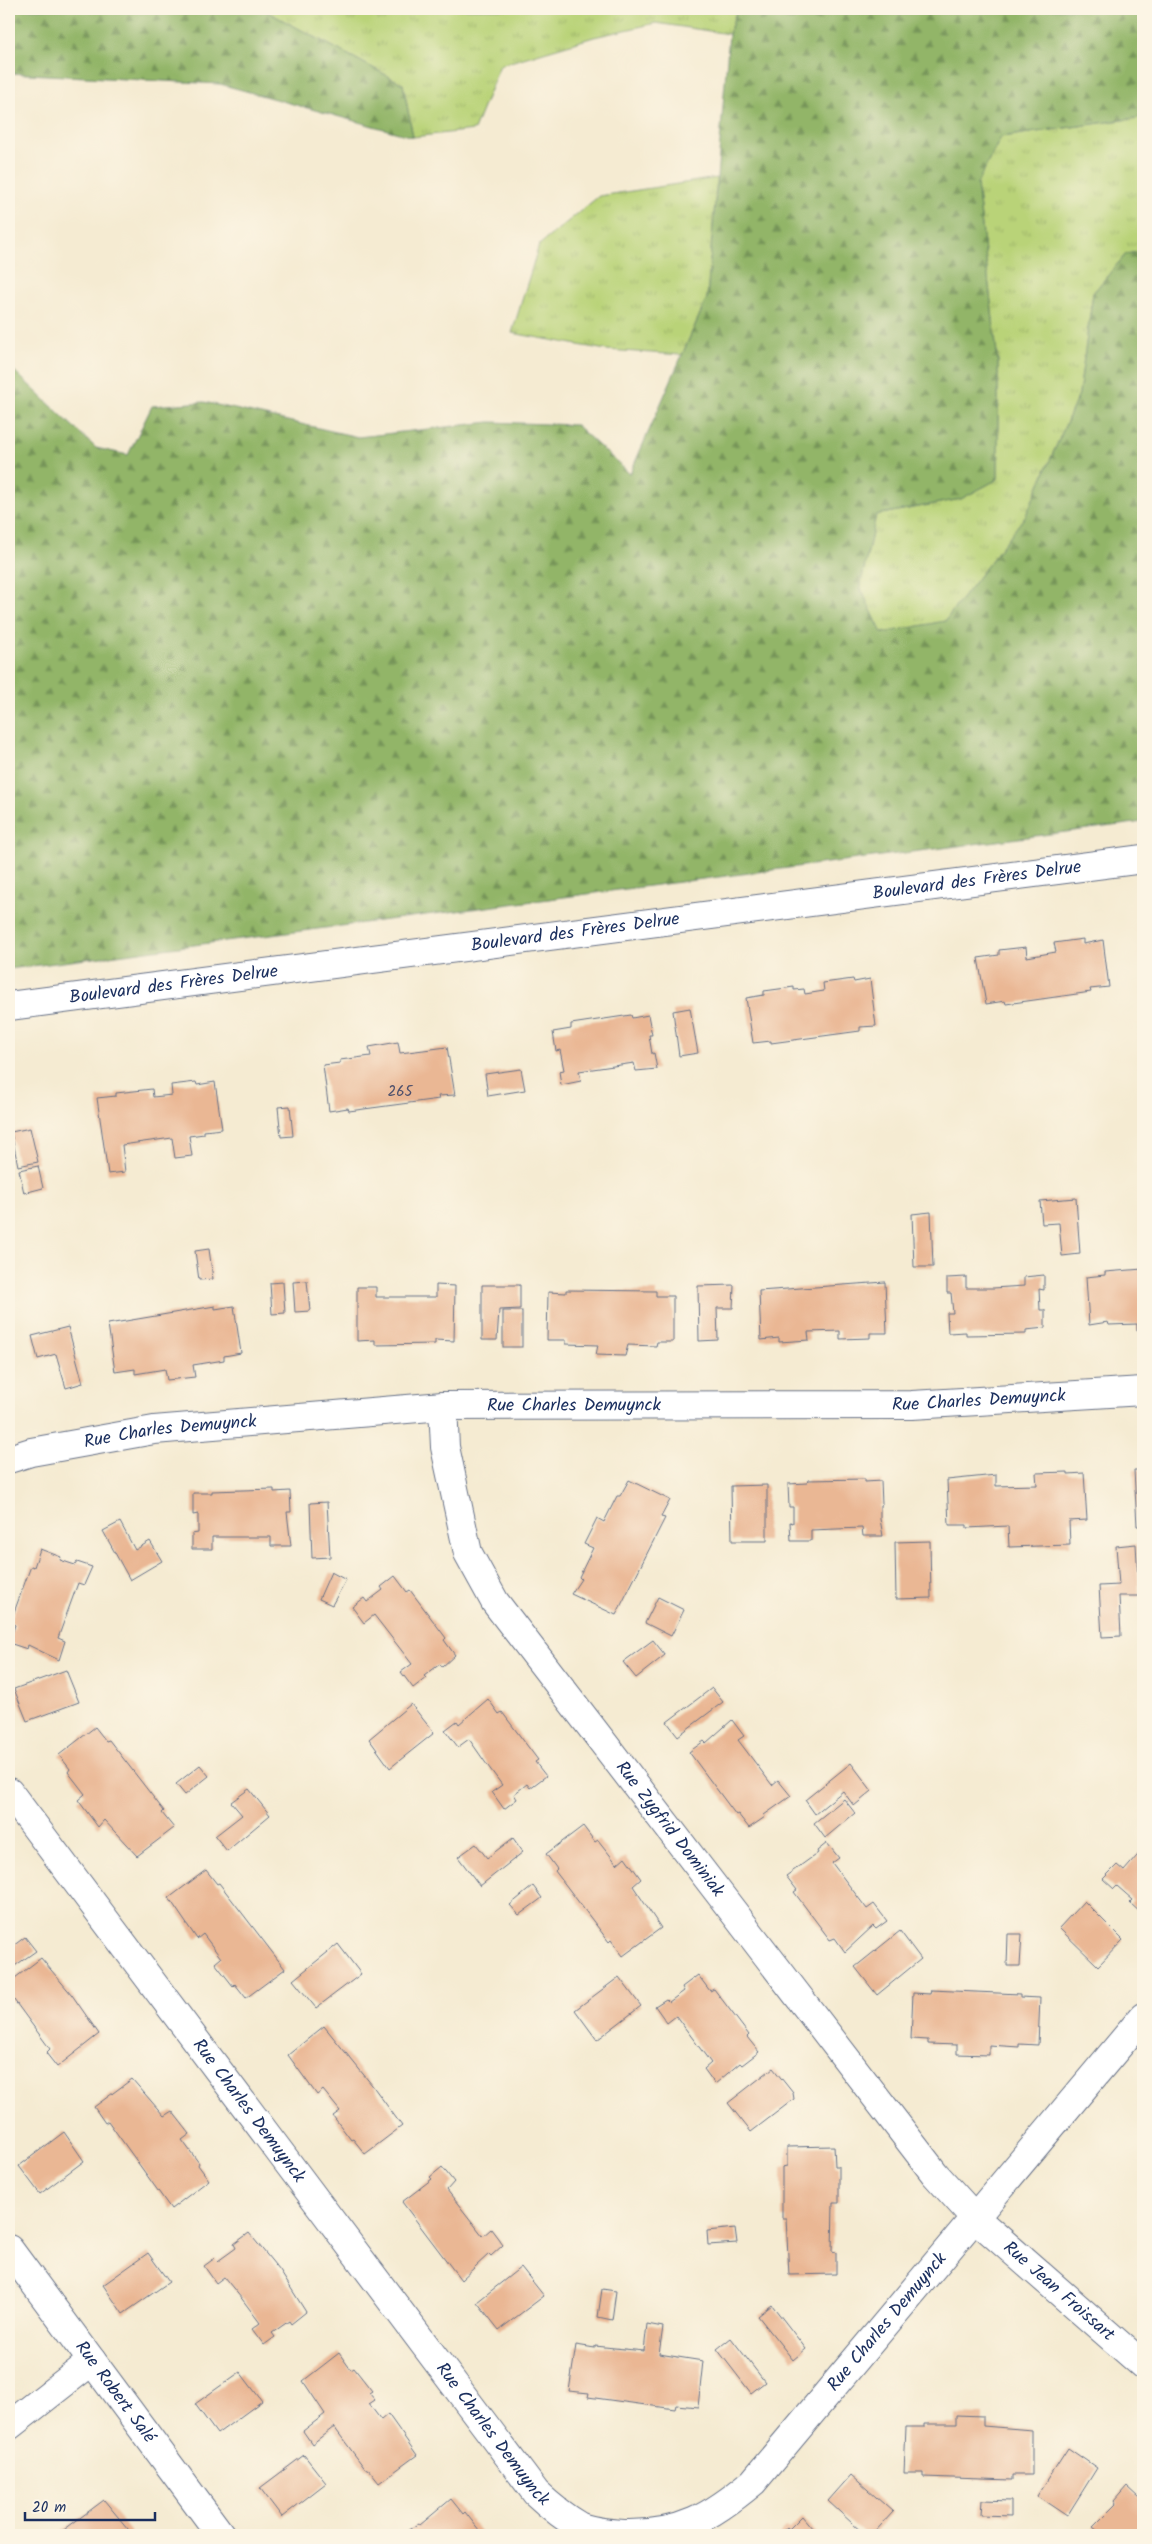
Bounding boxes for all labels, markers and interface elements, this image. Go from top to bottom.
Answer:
street label: Boulevard des Frères Delrue [871,853,1083,908]
street label: Boulevard des Frères Delrue [469,905,681,960]
street label: Boulevard des Frères Delrue [68,957,280,1013]
house number: 265 [387,1080,413,1104]
street label: Rue Charles Demuynck [892,1381,1067,1420]
street label: Rue Charles Demuynck [487,1391,662,1420]
street label: Rue Charles Demuynck [81,1407,258,1457]
street label: Rue Zygfrid Dominiak [608,1755,732,1904]
street label: Rue Charles Demuynck [185,2033,313,2190]
street label: Rue Jean Froissart [996,2234,1122,2349]
street label: Rue Charles Demuynck [820,2246,955,2398]
street label: Rue Robert Salé [67,2335,163,2450]
street label: Rue Charles Demuynck [428,2356,557,2514]
scale bar [25,2489,155,2521]
text: 20 m [32,2496,66,2520]

